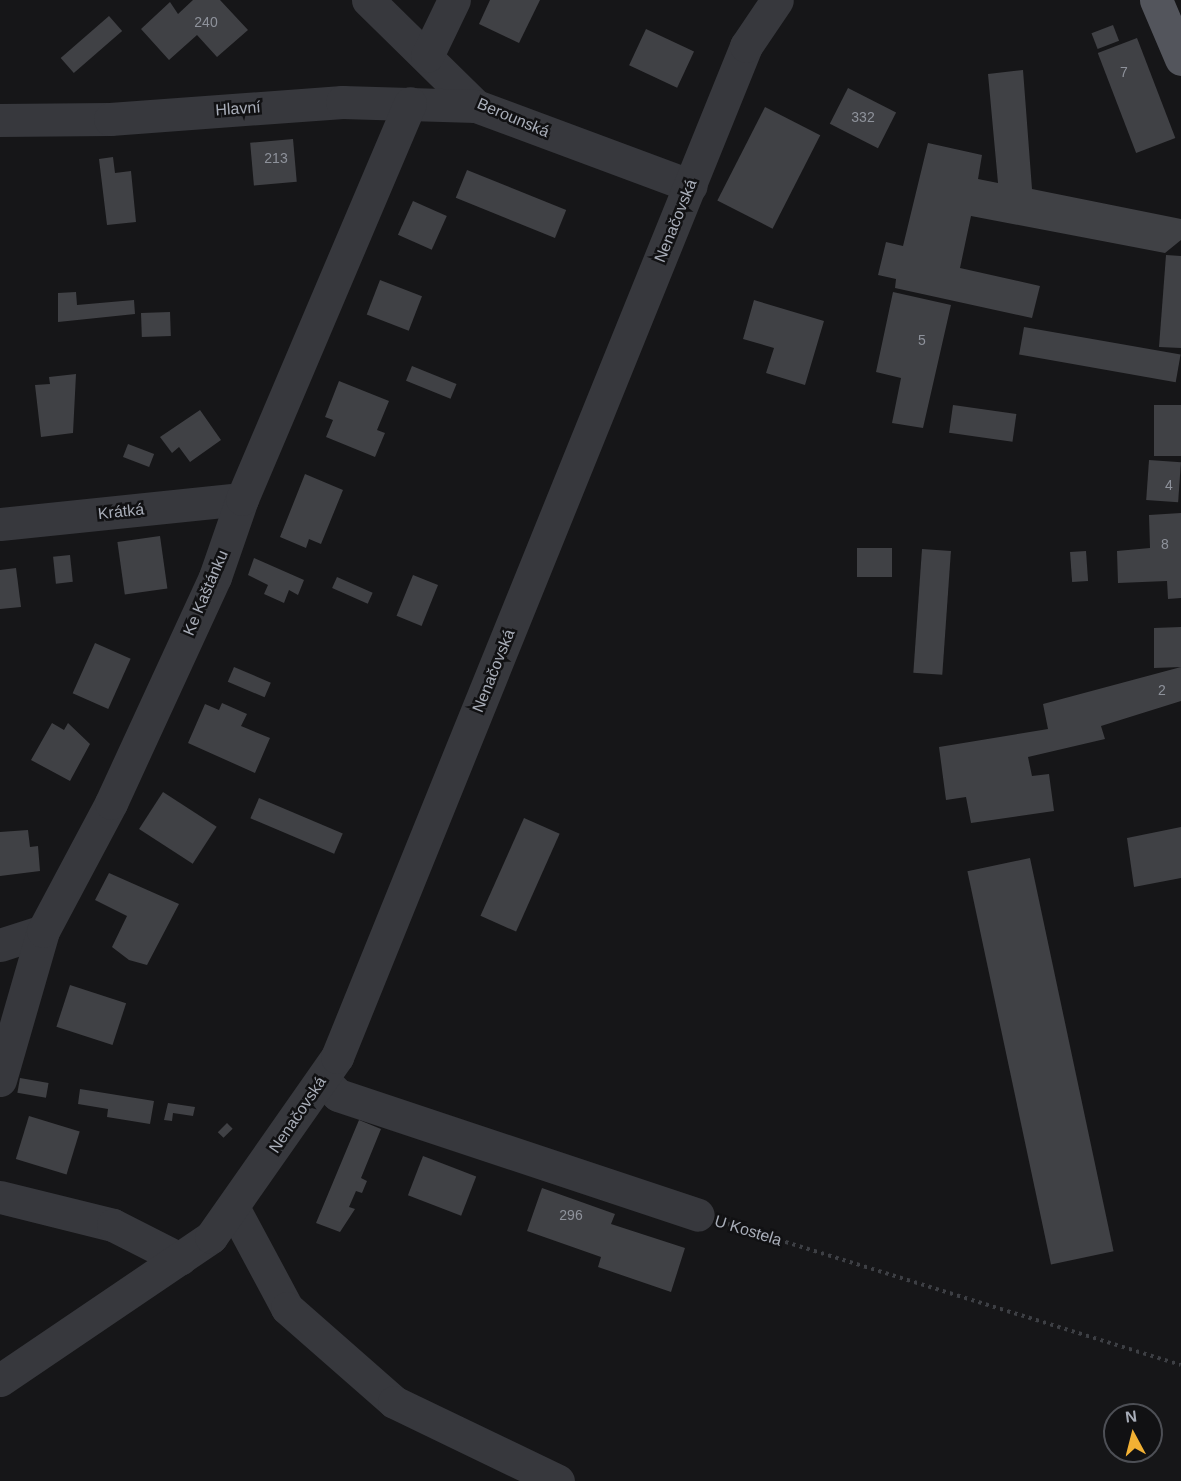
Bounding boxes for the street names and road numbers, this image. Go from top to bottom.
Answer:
street label: Berounská [474,94,552,142]
street label: Hlavní [215,98,261,120]
street label: Nenačovská [651,177,701,265]
street label: Krátká [97,500,145,524]
street label: Ke Kaštánku [179,547,233,639]
street label: Nenačovská [469,627,519,715]
street label: Nenačovská [265,1073,331,1157]
street label: U Kostela [712,1212,784,1250]

